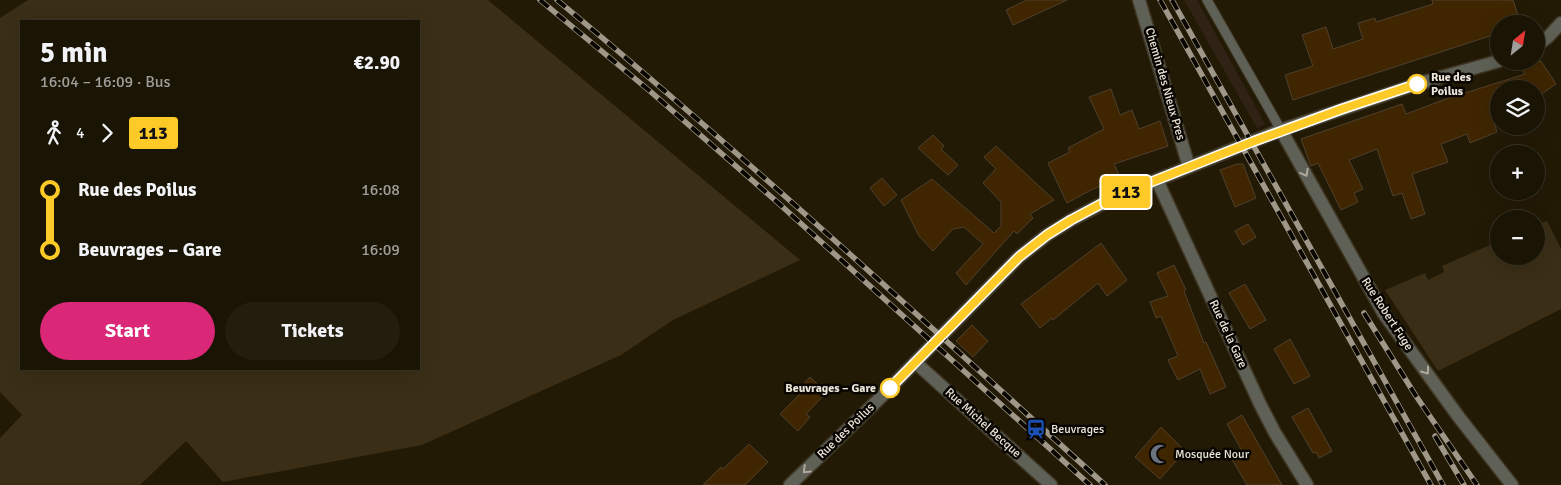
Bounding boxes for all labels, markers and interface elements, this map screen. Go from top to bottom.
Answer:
north arrow [1490,15,1545,70]
map controls [1490,15,1545,265]
street label: Chemin des Nieux Pres [1142,26,1188,142]
text: 5 min [40,36,108,70]
text: €2.90 [354,51,400,75]
place label: Rue des Poilus [1431,70,1472,99]
text: 16:04 – 16:09 · Bus [40,72,171,92]
marker: Rue des Poilus [1407,74,1427,94]
button: layers [1490,80,1545,135]
icon: walk [40,119,68,147]
icon: forward [93,119,121,147]
text: 113 [139,122,168,144]
text: 4 [76,123,85,143]
button: + [1490,145,1545,200]
one-way arrow [1299,168,1309,177]
line badge: 113 [1097,176,1155,208]
text: Rue des Poilus [78,178,196,202]
text: 16:08 [361,180,400,200]
text: 113 [1111,181,1141,203]
button: − [1490,210,1545,265]
text: Beuvrages – Gare [78,238,222,262]
text: 16:09 [361,240,400,260]
street label: Rue Robert Fuge [1358,275,1416,353]
street label: Rue de la Gare [1206,298,1250,370]
button: Start [40,302,215,360]
button: Tickets [225,302,400,360]
one-way arrow [1419,366,1429,375]
marker: Beuvrages – Gare [880,378,900,398]
place label: Beuvrages – Gare [785,381,876,396]
street label: Rue Michel Becque [942,385,1024,461]
street label: Rue des Poilus [814,400,878,462]
station icon: Beuvrages [1025,418,1047,440]
place label: Beuvrages [1051,422,1104,437]
mosque icon: Mosquée Nour [1149,443,1171,465]
place label: Mosquée Nour [1175,447,1250,462]
one-way arrow [803,464,812,473]

